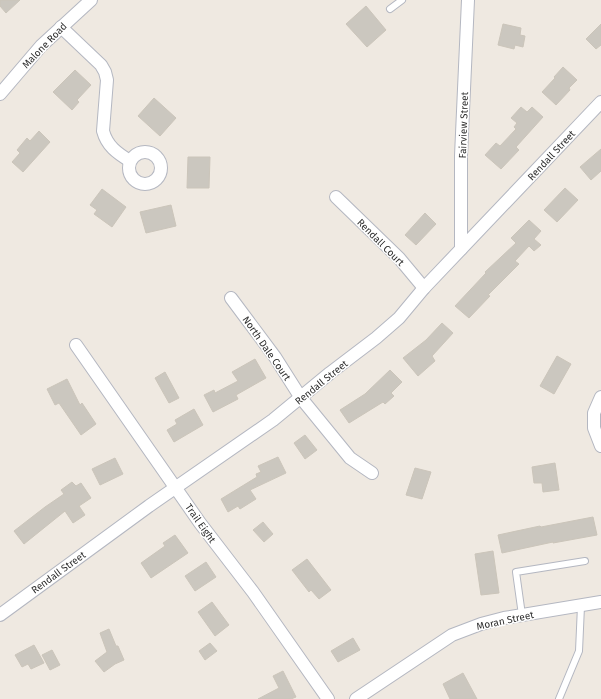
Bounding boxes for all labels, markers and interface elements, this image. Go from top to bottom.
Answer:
street label: Malone Road [20,20,69,71]
street label: Fairview Street [457,91,471,159]
street label: Rendall Street [525,128,578,183]
street label: Rendall Court [354,217,407,269]
street label: North Dale Court [240,314,293,383]
street label: Rendall Street [293,358,351,408]
street label: Trail Eight [182,502,218,546]
street label: Rendall Street [29,549,88,597]
street label: Moran Street [475,609,535,633]

